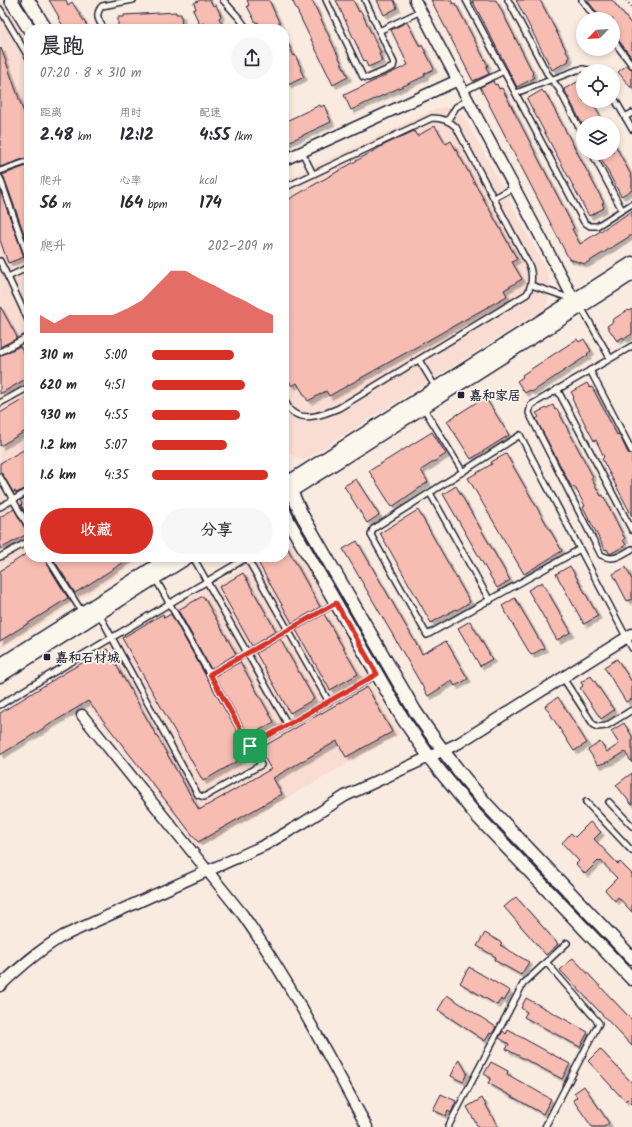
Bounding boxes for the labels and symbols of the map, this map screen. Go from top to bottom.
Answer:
north arrow [576,12,620,56]
place label: 嘉和家居 [469,386,521,407]
marker: 嘉和家居 [456,390,466,400]
place label: 嘉和石材城 [55,648,120,669]
marker: 嘉和石材城 [42,652,52,662]
pin [233,729,267,763]

